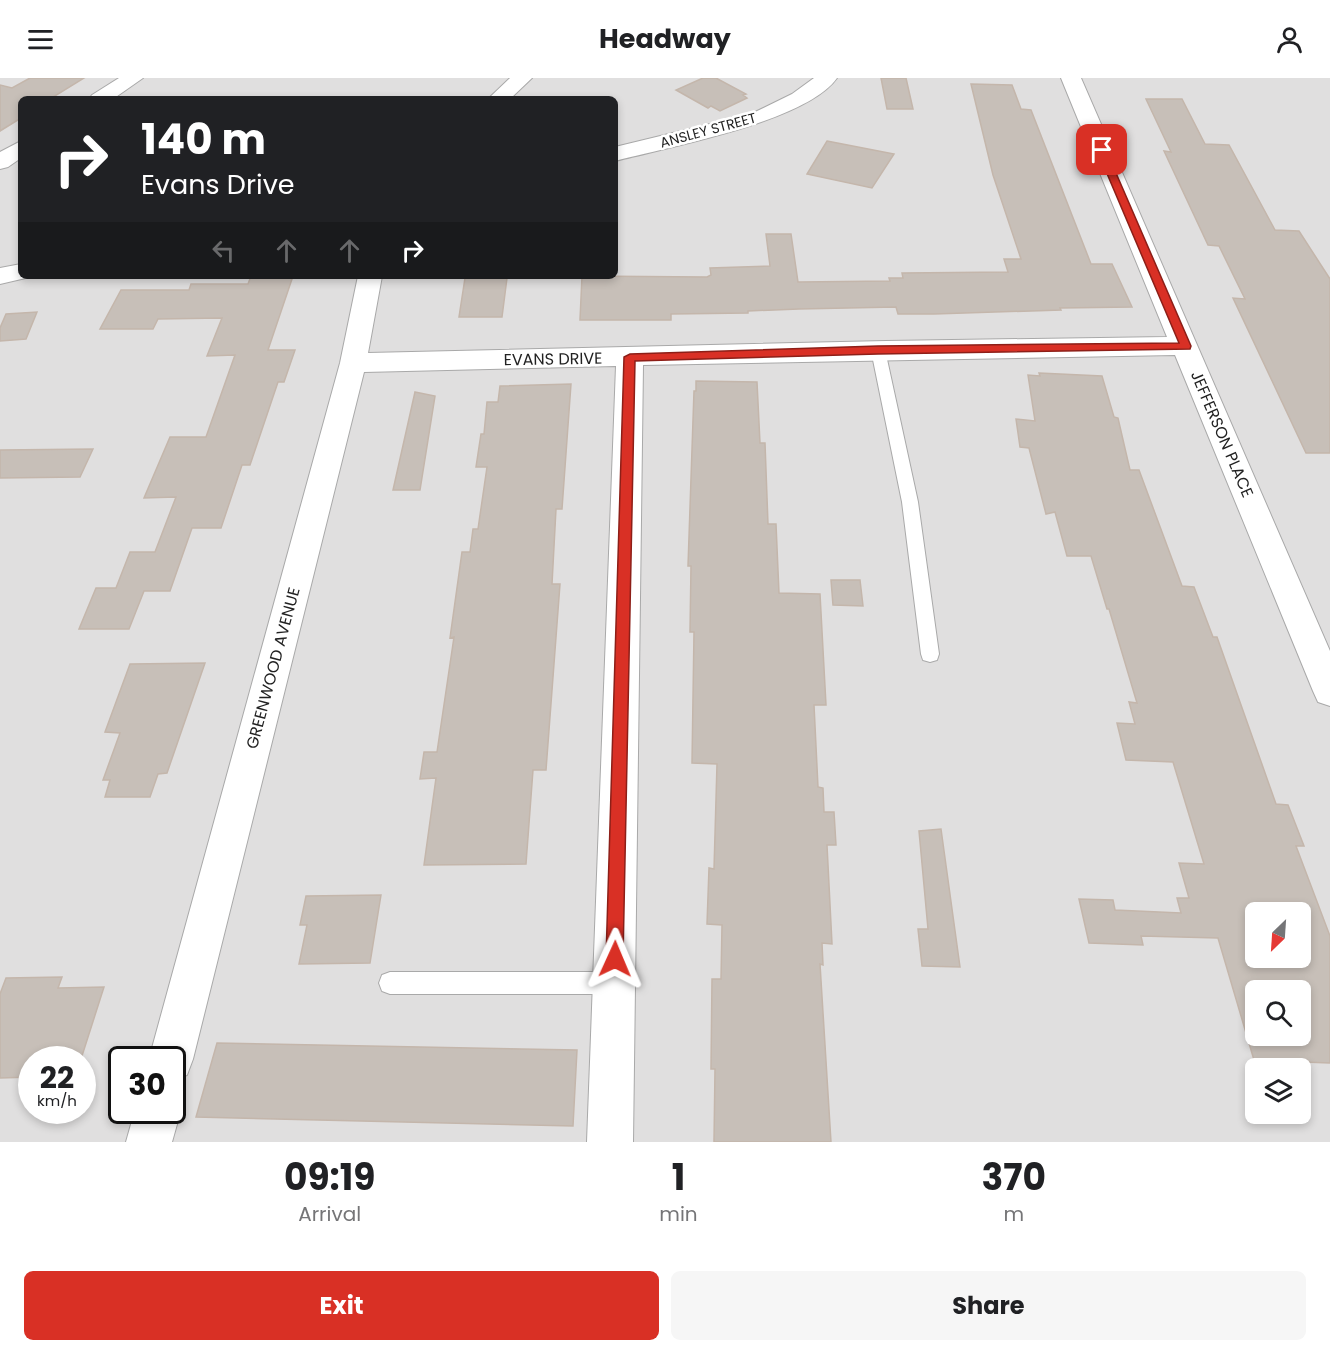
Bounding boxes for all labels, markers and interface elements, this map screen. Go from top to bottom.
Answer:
text: Headway [599,20,731,57]
icon: menu [24,23,57,56]
icon: person [1273,23,1306,56]
street label: ANSLEY STREET [658,107,759,152]
text: 140 m [141,110,266,169]
icon: right [42,120,120,198]
pin [1076,124,1127,175]
icon: arrive [1085,133,1118,166]
text: Evans Drive [141,166,295,203]
icon: left [207,234,240,267]
icon: ahead [270,234,303,267]
icon: ahead [333,234,366,267]
icon: right [396,234,429,267]
street label: EVANS DRIVE [503,347,603,371]
street label: JEFFERSON PLACE [1185,367,1259,501]
street label: GREENWOOD AVENUE [240,585,306,751]
north arrow [1245,902,1311,968]
map controls [1245,902,1311,1124]
position arrow [583,927,647,991]
button: search [1245,980,1311,1046]
speed limit sign: 30 [108,1046,186,1124]
text: 22 [40,1056,74,1099]
button: layers [1245,1058,1311,1124]
text: km/h [37,1090,77,1111]
text: 09:19 [284,1152,375,1203]
text: 1 [672,1152,685,1203]
text: 370 [982,1152,1046,1203]
text: Arrival [298,1200,361,1228]
text: min [659,1200,698,1228]
text: m [1004,1200,1024,1228]
button: Exit [24,1271,659,1340]
button: Share [671,1271,1306,1340]

